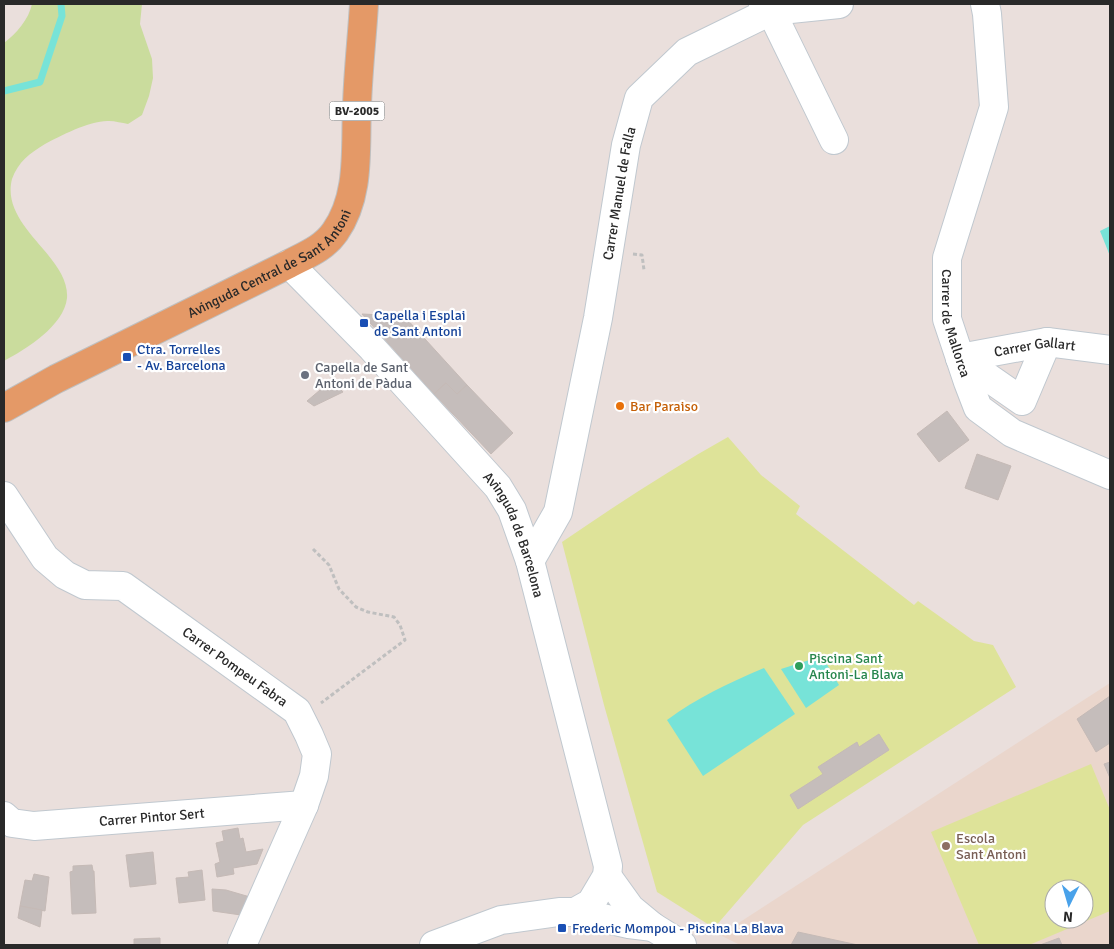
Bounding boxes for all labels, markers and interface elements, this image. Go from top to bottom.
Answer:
road number: BV-2005 [330,102,384,120]
street label: Carrer Manuel de Falla [599,124,639,261]
street label: Avinguda Central de Sant Antoni [185,207,354,321]
street label: Carrer de Mallorca [938,269,974,379]
place label: Capella i Esplai de Sant Antoni [374,307,466,340]
marker: Capella i Esplai de Sant Antoni [358,317,370,329]
street label: Carrer Gallart [993,333,1077,360]
place label: Ctra. Torrelles - Av. Barcelona [137,341,226,374]
marker: Ctra. Torrelles - Av. Barcelona [121,351,133,363]
place label: Capella de Sant Antoni de Pàdua [315,359,412,392]
marker: Capella de Sant Antoni de Pàdua [299,369,311,381]
place label: Bar Paraiso [630,398,698,415]
marker: Bar Paraiso [614,400,626,412]
street label: Avinguda de Barcelona [480,468,548,599]
street label: Carrer Pompeu Fabra [179,623,291,710]
place label: Piscina Sant Antoni-La Blava [809,650,904,683]
marker: Piscina Sant Antoni-La Blava [793,660,805,672]
street label: Carrer Pintor Sert [98,804,205,829]
place label: Escola Sant Antoni [956,830,1026,863]
marker: Escola Sant Antoni [940,840,952,852]
north arrow [1044,879,1094,929]
text: N [1062,908,1074,925]
place label: Frederic Mompou - Piscina La Blava [572,920,784,937]
marker: Frederic Mompou - Piscina La Blava [556,922,568,934]

